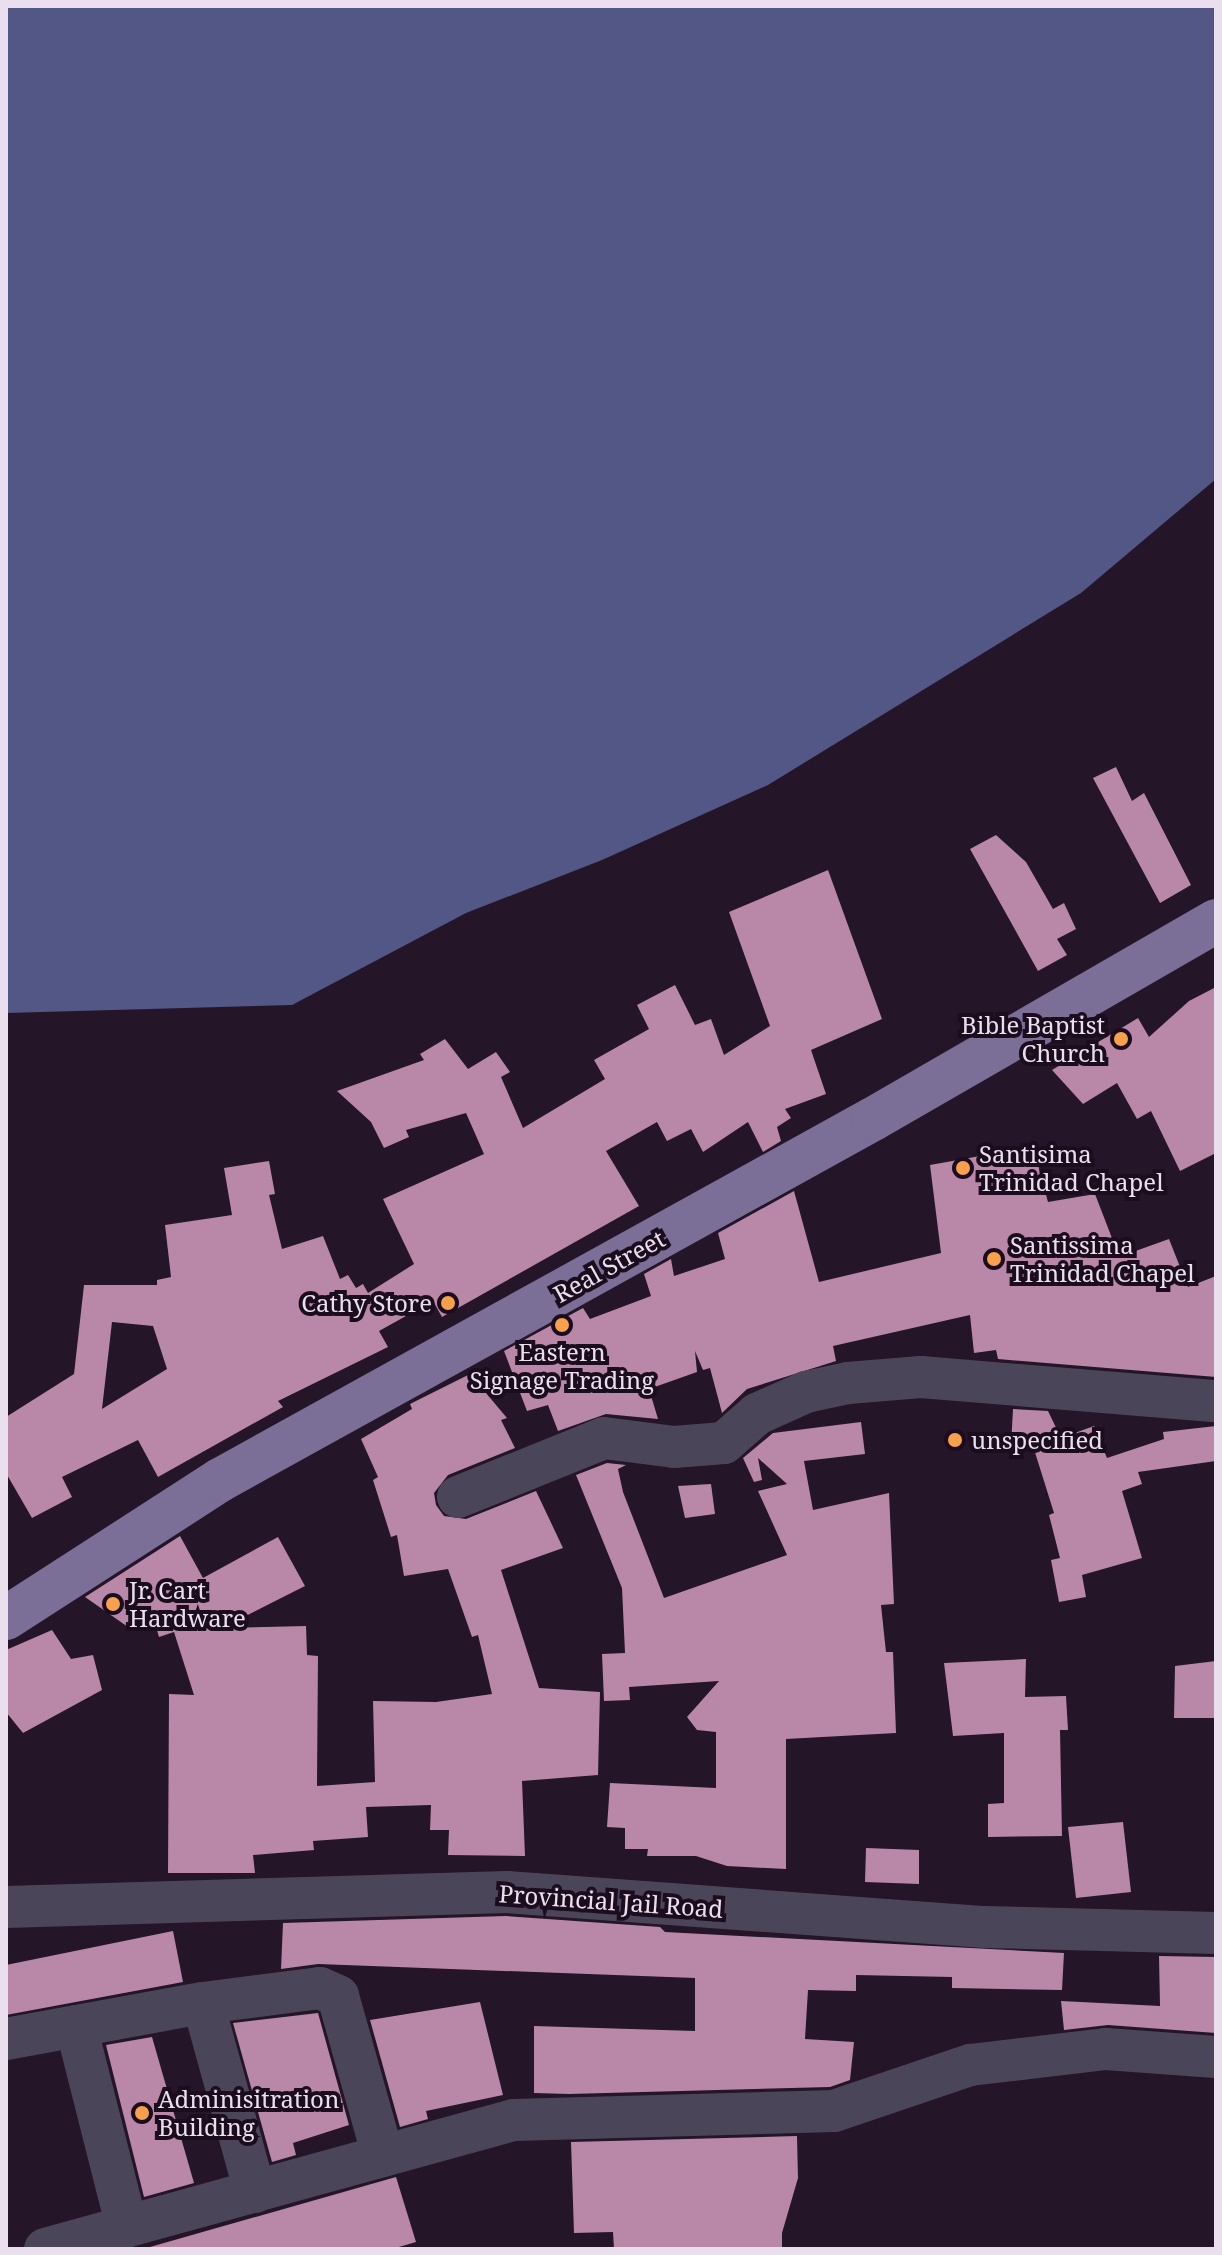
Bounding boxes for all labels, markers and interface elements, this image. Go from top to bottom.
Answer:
place label: Bible Baptist Church [961,1011,1105,1067]
marker: Bible Baptist Church [1112,1030,1130,1048]
place label: Santisima Trinidad Chapel [979,1140,1164,1196]
marker: Santisima Trinidad Chapel [954,1159,972,1177]
street label: Real Street [548,1224,670,1308]
place label: Santissima Trinidad Chapel [1010,1231,1195,1287]
marker: Santissima Trinidad Chapel [985,1250,1003,1268]
place label: Cathy Store [301,1289,432,1317]
marker: Cathy Store [439,1294,457,1312]
marker: Eastern Signage Trading [553,1316,571,1334]
place label: Eastern Signage Trading [470,1338,654,1394]
place label: unspecified [971,1426,1103,1454]
marker: unspecified [946,1431,964,1449]
place label: Jr. Cart Hardware [129,1576,246,1632]
marker: Jr. Cart Hardware [104,1595,122,1613]
street label: Provincial Jail Road [498,1879,724,1923]
place label: Adminisitration Building [158,2085,339,2141]
marker: Adminisitration Building [133,2104,151,2122]

